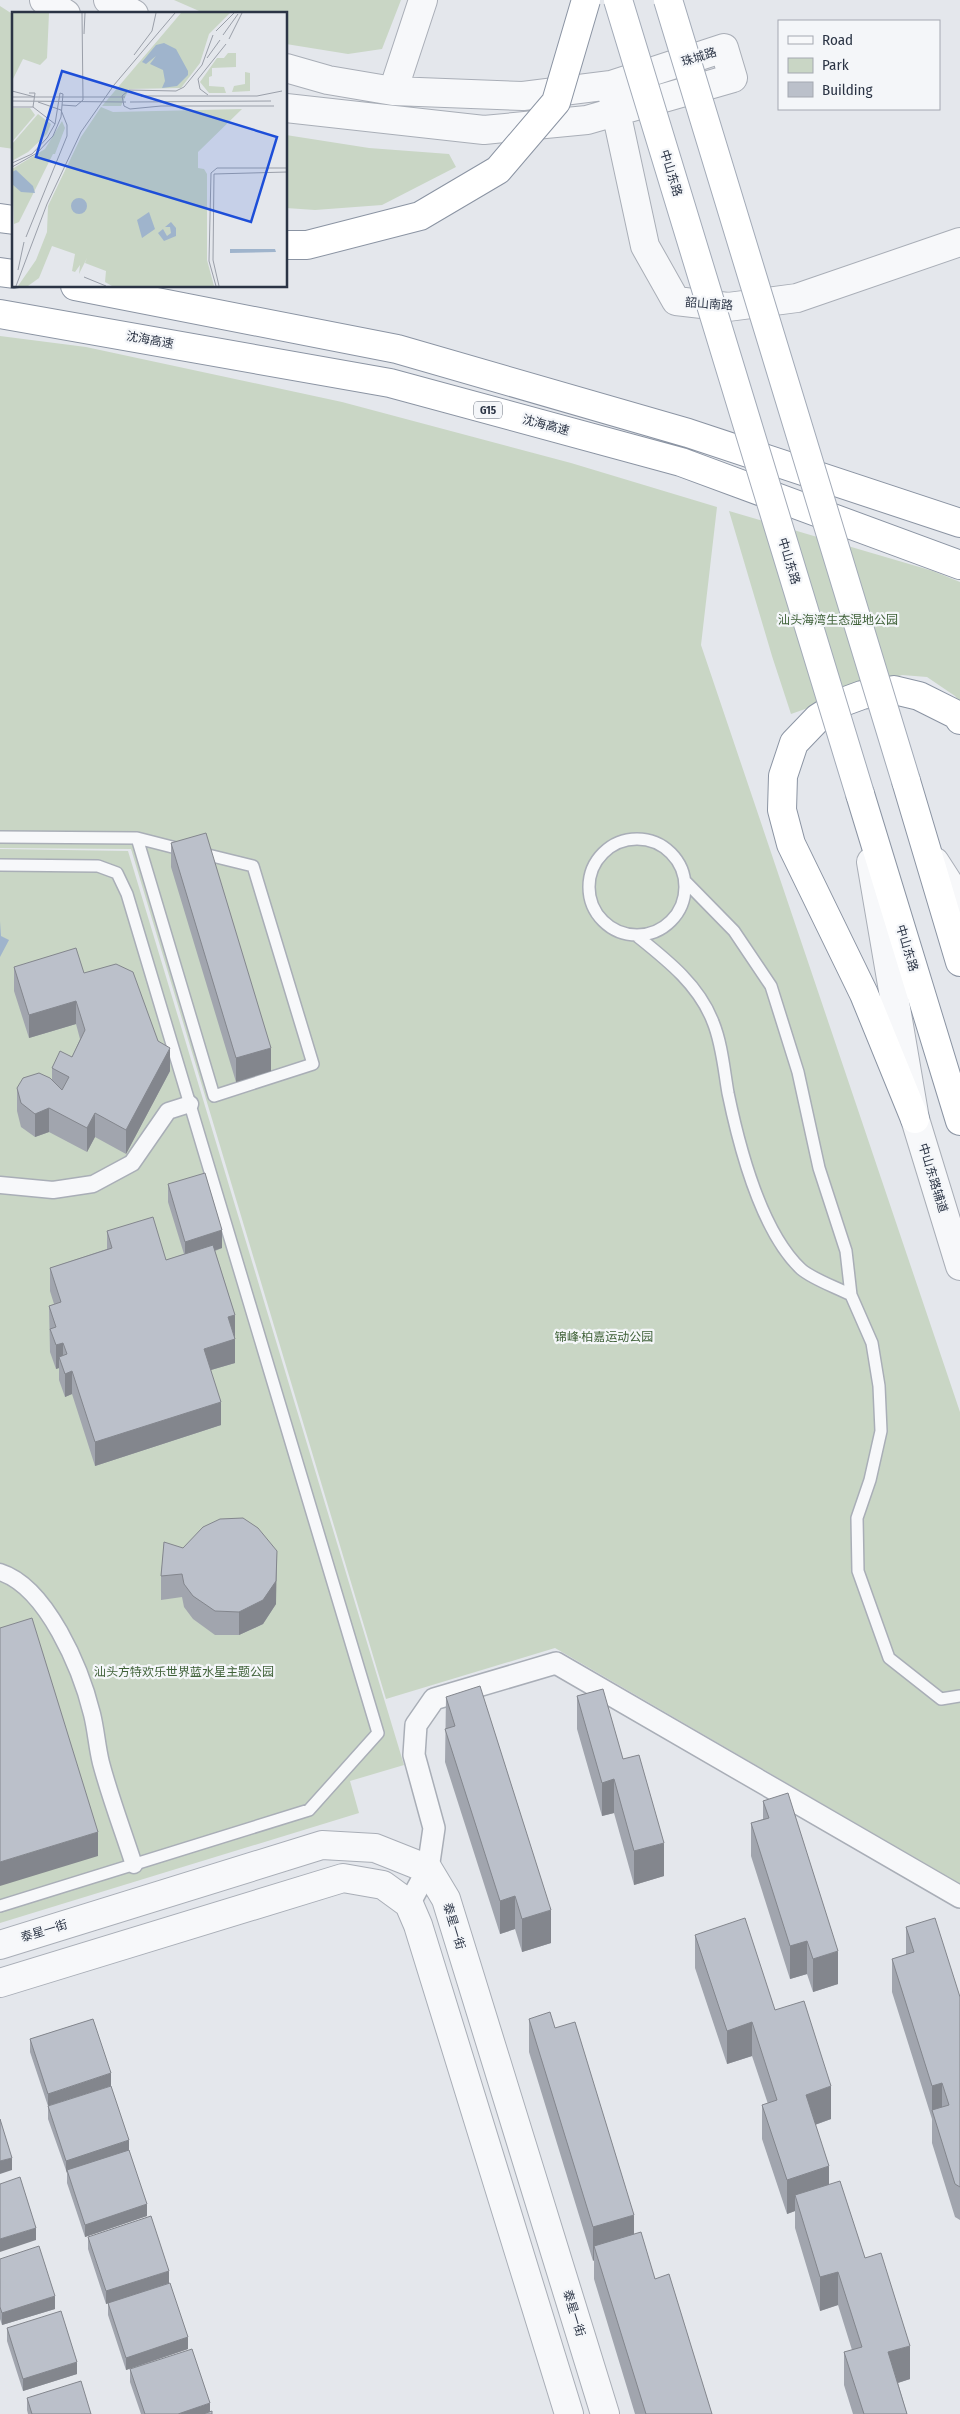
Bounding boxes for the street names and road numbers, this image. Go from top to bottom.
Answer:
street label: 珠城路 [680,45,718,69]
street label: 中山东路 [657,148,685,198]
street label: 韶山南路 [685,295,733,313]
street label: 沈海高速 [125,329,175,351]
road number: G15 [474,402,502,418]
street label: 沈海高速 [521,412,571,438]
street label: 中山东路 [775,536,803,586]
street label: 中山东路 [893,923,921,973]
street label: 中山东路辅道 [916,1142,950,1214]
street label: 泰星一街 [440,1901,468,1951]
street label: 泰星一街 [19,1917,69,1945]
street label: 泰星一街 [560,2288,588,2338]

